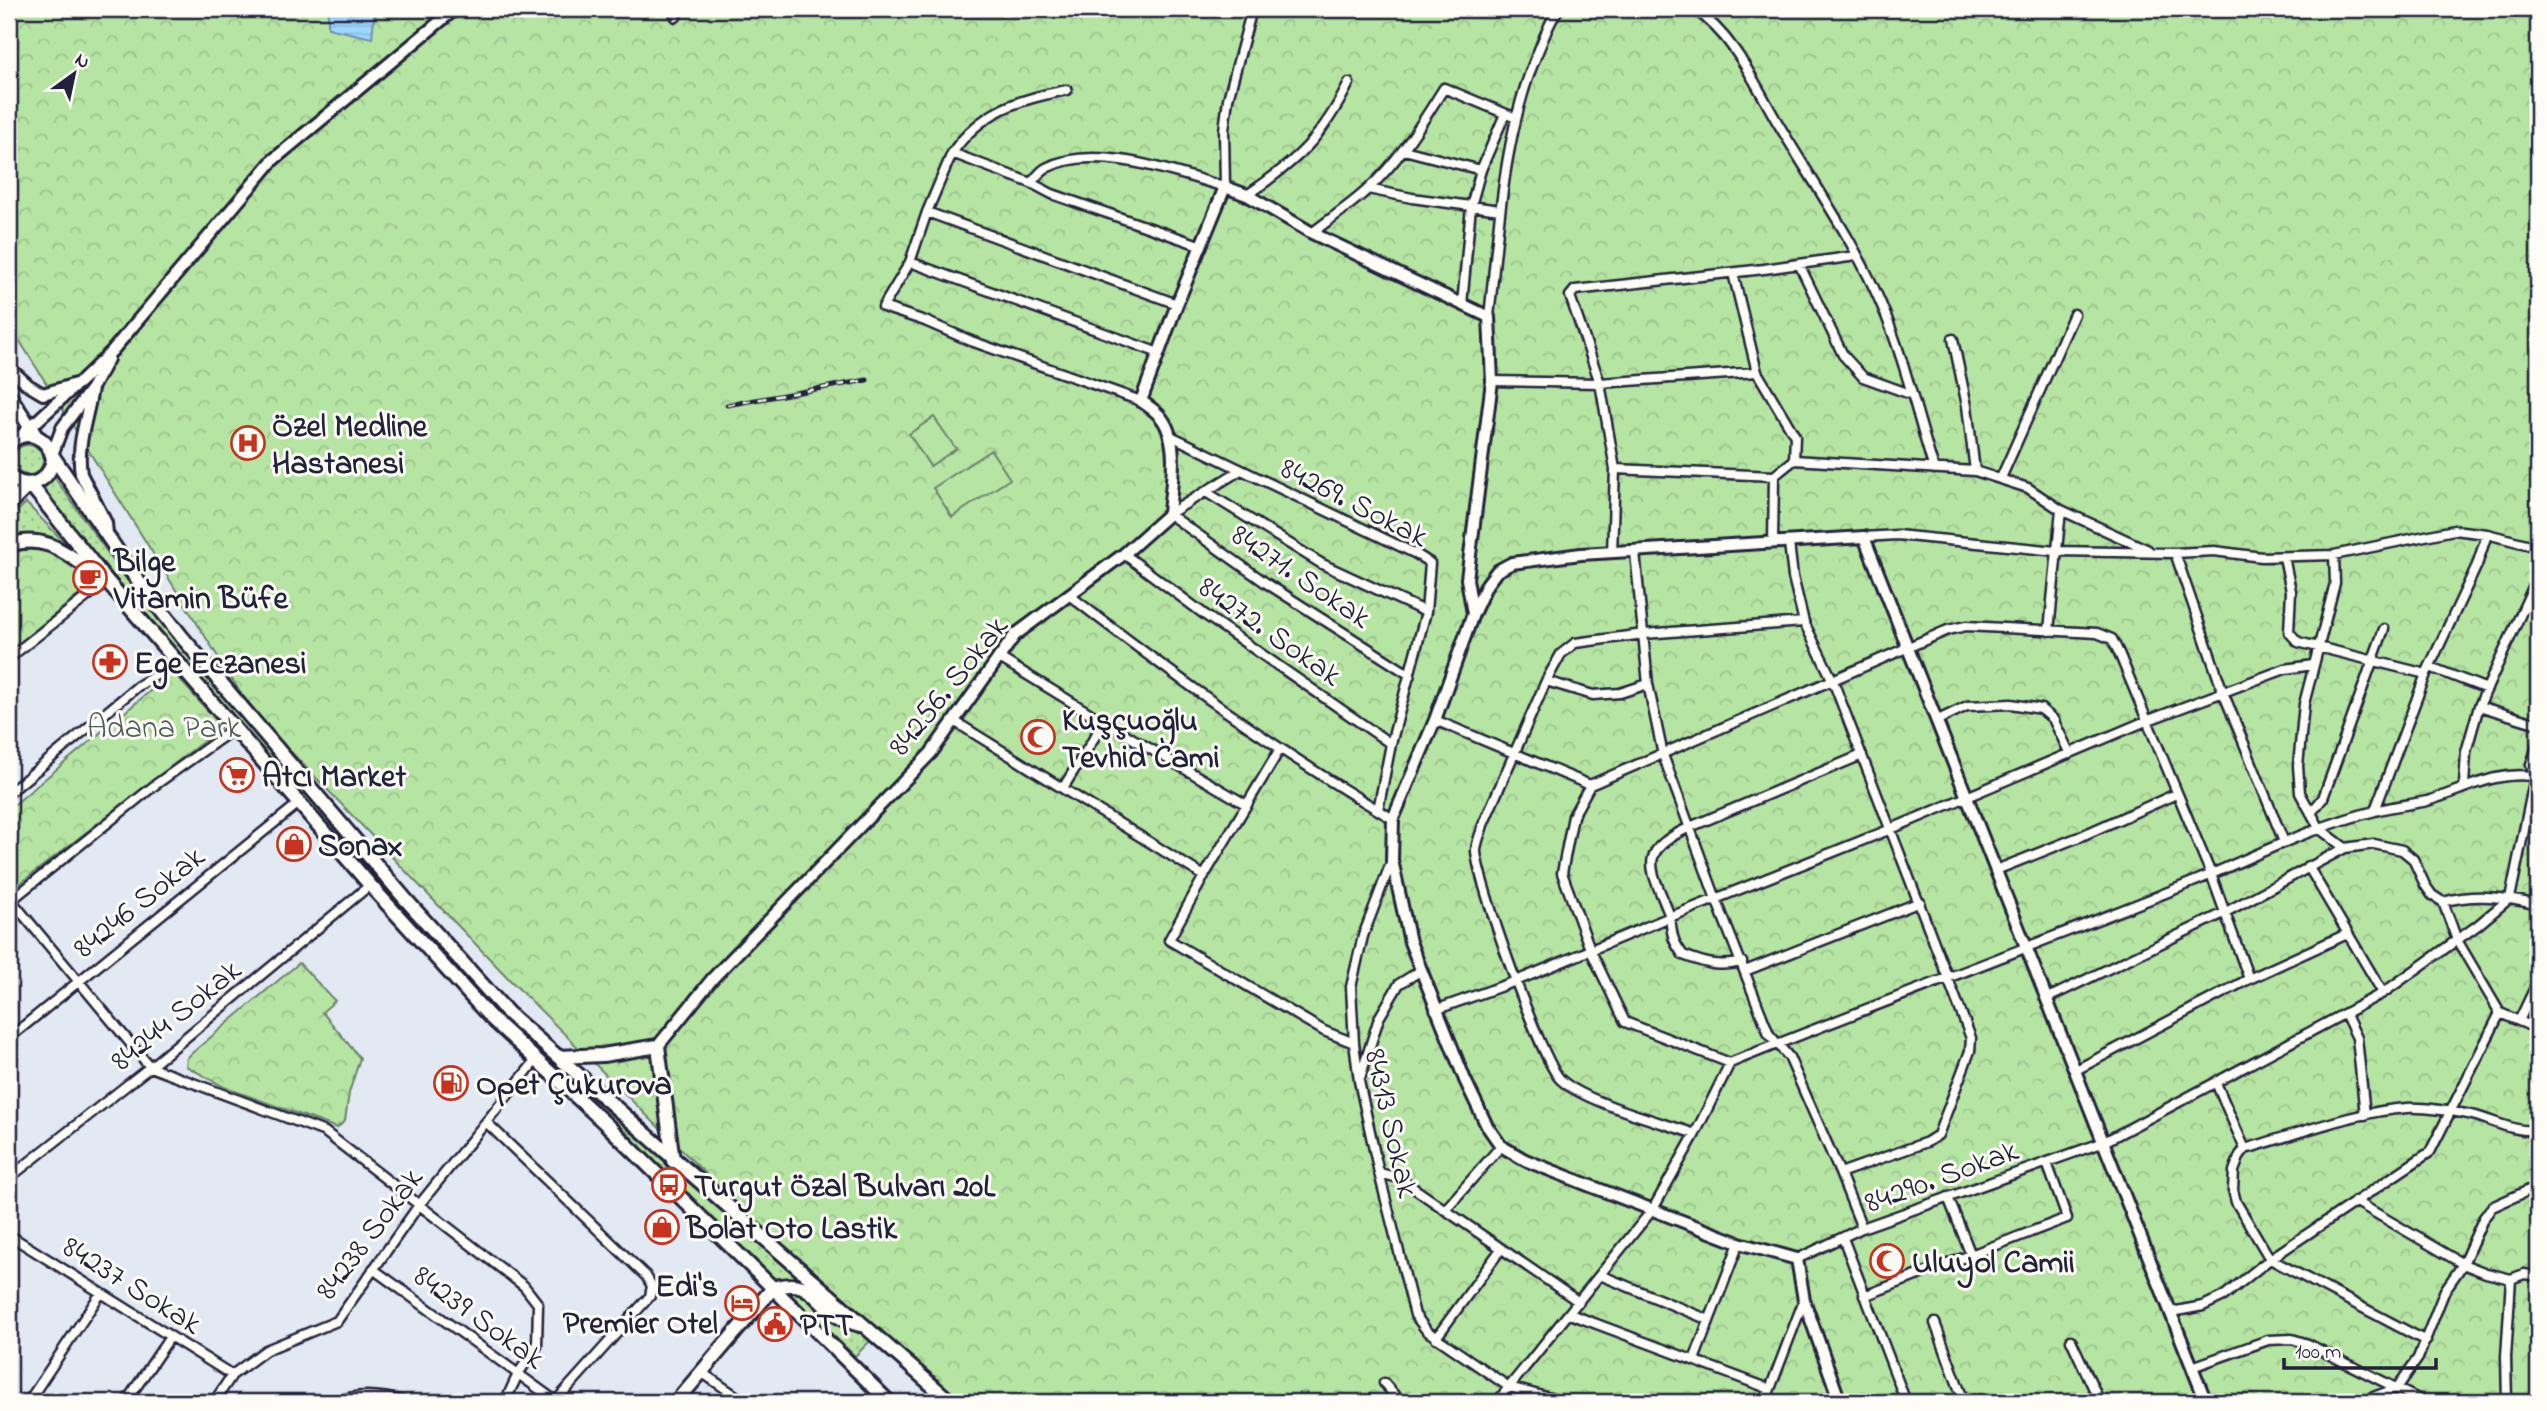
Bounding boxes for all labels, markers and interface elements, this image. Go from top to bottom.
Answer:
north arrow [38,38,108,108]
text: N [69,47,95,77]
place label: Özel Medline Hastanesi [272,405,429,489]
hospital icon: Özel Medline Hastanesi [229,424,267,462]
street label: 84269. Sokak [1271,447,1437,562]
street label: 84271. Sokak [1220,514,1381,643]
place label: Bilge Vitamin Büfe [112,540,289,624]
cafe icon: Bilge Vitamin Büfe [71,559,109,597]
street label: 84272. Sokak [1187,566,1351,700]
street label: 84256. Sokak [878,606,1022,768]
place label: Ege Eczanesi [134,642,307,690]
pharmacy icon: Ege Eczanesi [91,643,129,681]
place label: Kuşçuoğlu Tevhid Cami [1062,699,1219,783]
park label: Adana Park [87,706,242,753]
mosque icon: Kuşçuoğlu Tevhid Cami [1019,718,1057,756]
place label: Atcı Market [262,755,406,802]
supermarket icon: Atcı Market [218,756,256,794]
place label: Sonax [318,824,403,871]
shop icon: Sonax [275,825,313,863]
street label: 84246 Sokak [64,835,217,972]
street label: 84244 Sokak [101,948,254,1084]
street label: 84313 Sokak [1350,1045,1430,1204]
place label: Opet Çukurova [476,1063,672,1110]
fuel station icon: Opet Çukurova [432,1064,470,1102]
street label: 84290. Sokak [1859,1128,2027,1228]
street label: 84238 Sokak [305,1158,437,1311]
place label: Turgut Özal Bulvarı 20L [694,1165,996,1213]
bus stop icon: Turgut Özal Bulvarı 20L [650,1166,688,1204]
place label: Bolat Oto Lastik [684,1207,898,1254]
shop icon: Bolat Oto Lastik [643,1208,681,1246]
street label: 84237 Sokak [52,1225,211,1349]
place label: Uluyol Camii [1912,1241,2075,1289]
mosque icon: Uluyol Camii [1868,1242,1906,1280]
street label: 84239 Sokak [402,1255,555,1384]
place label: Edi's Premier Otel [563,1265,718,1349]
hotel icon: Edi's Premier Otel [723,1284,761,1322]
place label: PTT [800,1304,854,1351]
public building icon: PTT [756,1305,794,1343]
scale bar [2284,1327,2437,1371]
text: 100 m [2295,1338,2341,1368]

